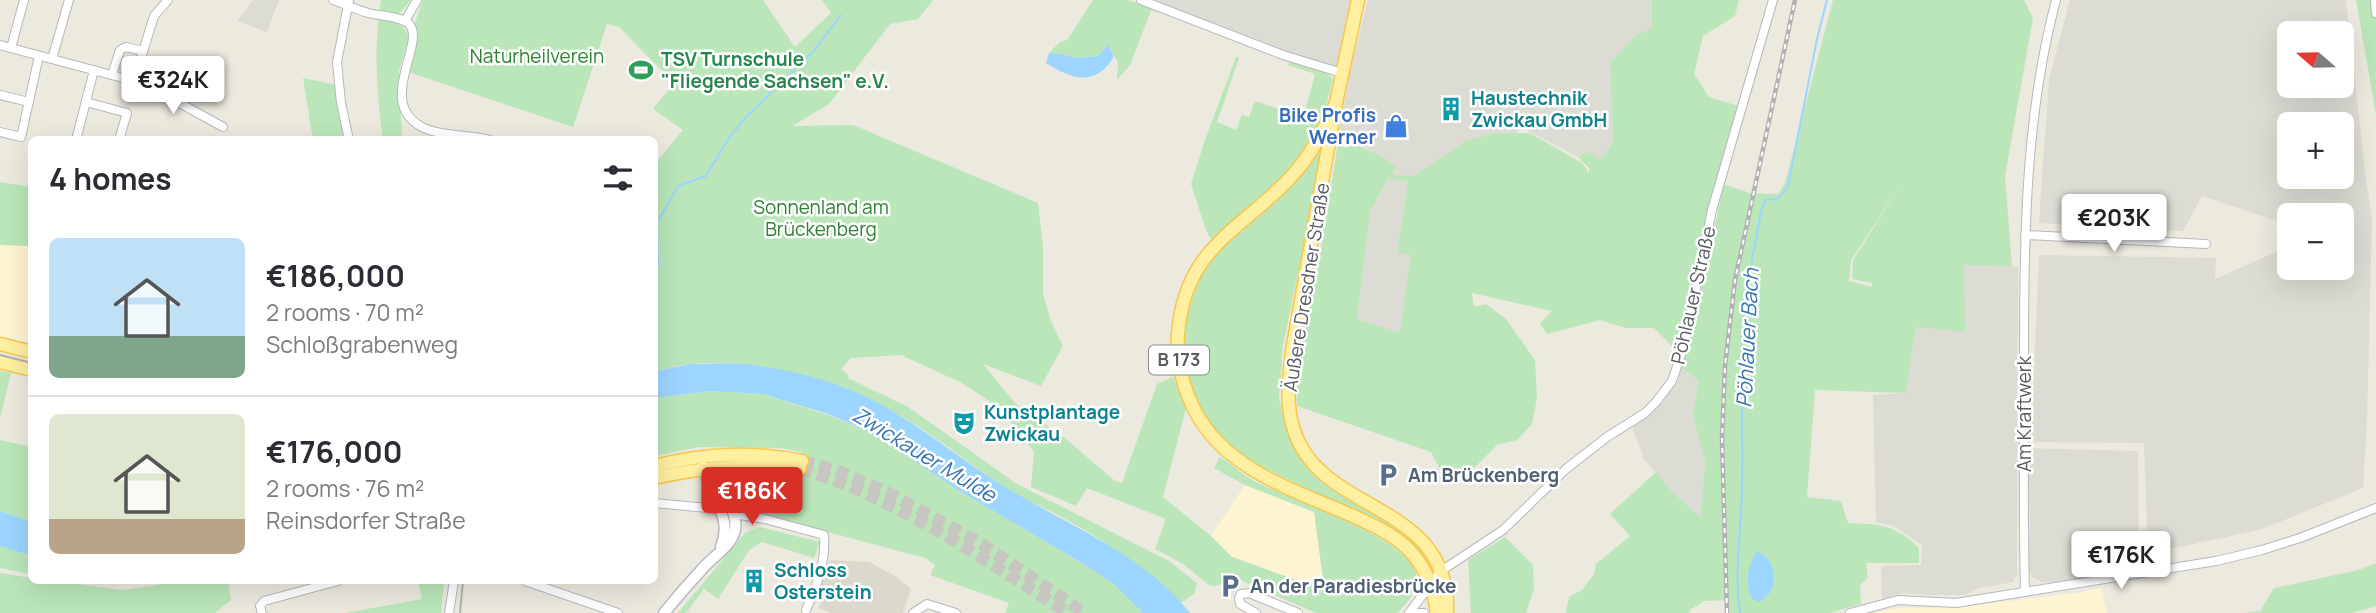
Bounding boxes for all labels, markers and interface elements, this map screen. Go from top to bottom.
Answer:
north arrow [2277,21,2354,98]
map controls [2277,21,2354,280]
park label: Naturheilverein [470,43,604,69]
place label: TSV Turnschule "Fliegende Sachsen" e.V. [661,46,889,94]
sports icon: TSV Turnschule "Fliegende Sachsen" e.V. [627,56,655,84]
pin: €324K [124,57,222,116]
text: €324K [137,63,209,95]
place label: Haustechnik Zwickau GmbH [1471,85,1607,133]
building icon: Haustechnik Zwickau GmbH [1437,95,1465,123]
place label: Bike Profis Werner [1279,102,1376,150]
shop icon: Bike Profis Werner [1382,112,1410,140]
button: + [2277,112,2354,189]
text: 4 homes [49,158,172,199]
icon: filters [599,159,637,197]
street label: Äußere Dresdner Straße [1277,181,1335,393]
park label: Sonnenland am Brückenberg [753,194,889,242]
pin: €203K [2065,194,2163,254]
text: €203K [2078,201,2150,233]
button: − [2277,203,2354,280]
street label: Pöhlauer Straße [1664,223,1722,367]
text: €186,000 [266,255,405,296]
icon: home [105,266,189,350]
water label: Pöhlauer Bach [1729,266,1765,408]
text: 2 rooms · 70 m² [266,296,424,328]
text: Schloßgrabenweg [266,328,458,360]
road number: B 173 [1149,346,1209,374]
street label: Am Kraftwerk [2011,355,2037,472]
place label: Kunstplantage Zwickau [984,399,1120,447]
water label: Zwickauer Mulde [848,400,1003,509]
theatre icon: Kunstplantage Zwickau [950,409,978,437]
text: €176,000 [266,431,403,472]
icon: home [105,442,189,526]
parking icon: Am Brückenberg [1374,461,1402,489]
place label: Am Brückenberg [1408,462,1559,488]
pin: €186K [703,468,801,527]
text: 2 rooms · 76 m² [266,472,424,504]
text: €186K [717,474,787,506]
text: Reinsdorfer Straße [266,504,466,536]
pin: €176K [2072,532,2170,591]
text: €176K [2087,538,2155,570]
place label: Schloss Osterstein [774,557,872,605]
building icon: Schloss Osterstein [740,567,768,595]
parking icon: An der Paradiesbrücke [1216,572,1244,600]
place label: An der Paradiesbrücke [1250,573,1456,599]

